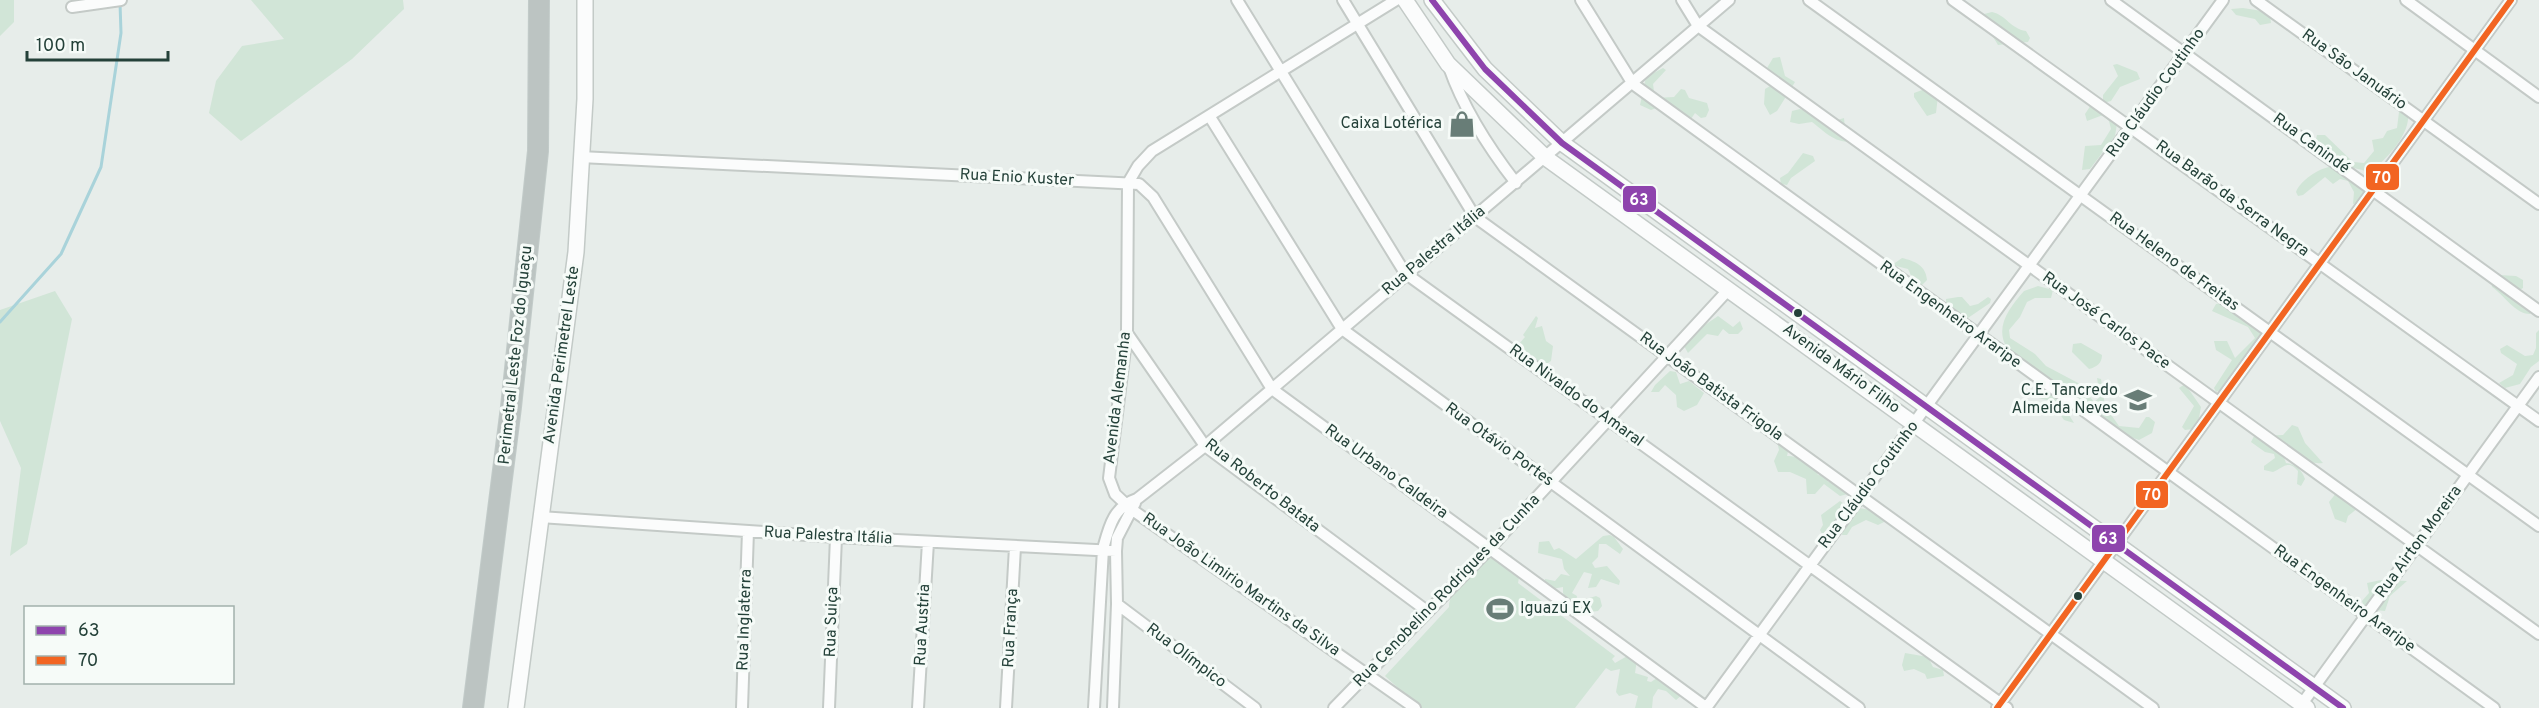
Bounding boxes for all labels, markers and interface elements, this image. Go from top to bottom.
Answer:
scale bar [27,24,168,62]
street label: Rua Cláudio Coutinho [2102,24,2210,161]
street label: Rua São Januário [2297,25,2411,115]
text: 100 m [36,35,85,58]
shop icon: Caixa Lotérica [1447,109,1477,139]
street label: Rua Canindé [2268,109,2354,179]
place label: Caixa Lotérica [1340,114,1442,134]
street label: Rua Barão da Serra Negra [2151,137,2313,261]
line badge: 70 [2365,163,2400,191]
street label: Rua Enio Kuster [959,165,1075,191]
text: 70 [2372,169,2392,189]
line badge: 63 [1622,185,1657,213]
text: 63 [1629,191,1649,211]
street label: Rua Palestra Itália [1378,202,1490,300]
street label: Rua Heleno de Freitas [2105,208,2243,316]
street label: Perimetral Leste Foz do Iguaçu [495,244,537,466]
street label: Rua Engenheiro Araripe [1875,257,2025,373]
street label: Avenida Perimetrel Leste [540,265,584,445]
street label: Rua José Carlos Pace [2038,268,2174,374]
unlabelled marker [1792,307,1804,319]
street label: Avenida Mário Filho [1778,320,1904,419]
street label: Rua João Batista Frigola [1635,328,1787,446]
street label: Avenida Alemanha [1100,331,1136,465]
street label: Rua Nivaldo do Amaral [1505,340,1647,452]
place label: C.E. Tancredo Almeida Neves [2012,381,2118,419]
school or university icon: C.E. Tancredo Almeida Neves [2123,385,2153,415]
street label: Rua Otávio Portes [1441,399,1557,491]
street label: Rua Cláudio Coutinho [1814,417,1924,553]
street label: Rua Urbano Caldeira [1320,421,1452,523]
street label: Rua Roberto Batata [1200,435,1324,537]
line badge: 70 [2135,480,2169,509]
street label: Rua Airton Moreira [2371,482,2467,602]
text: 70 [2142,486,2162,506]
street label: Rua Cenobelino Rodrigues da Cunha [1349,490,1545,692]
street label: Rua João Limirio Martins da Silva [1138,509,1344,661]
street label: Rua Palestra Itália [763,523,893,549]
line badge: 63 [2091,524,2126,553]
text: 63 [2098,530,2118,550]
street label: Rua Engenheiro Araripe [2269,541,2419,657]
street label: Rua Inglaterra [733,569,757,671]
street label: Rua Austria [911,583,935,667]
street label: Rua Suiça [821,586,843,658]
street label: Rua França [999,588,1023,668]
unlabelled marker [2072,590,2084,602]
sports icon: Iguazú EX [1485,594,1515,624]
place label: Iguazú EX [1520,599,1591,619]
legend [24,606,234,684]
street label: Rua Olímpico [1142,619,1230,693]
text: 63 [78,620,100,643]
text: 70 [78,650,98,673]

